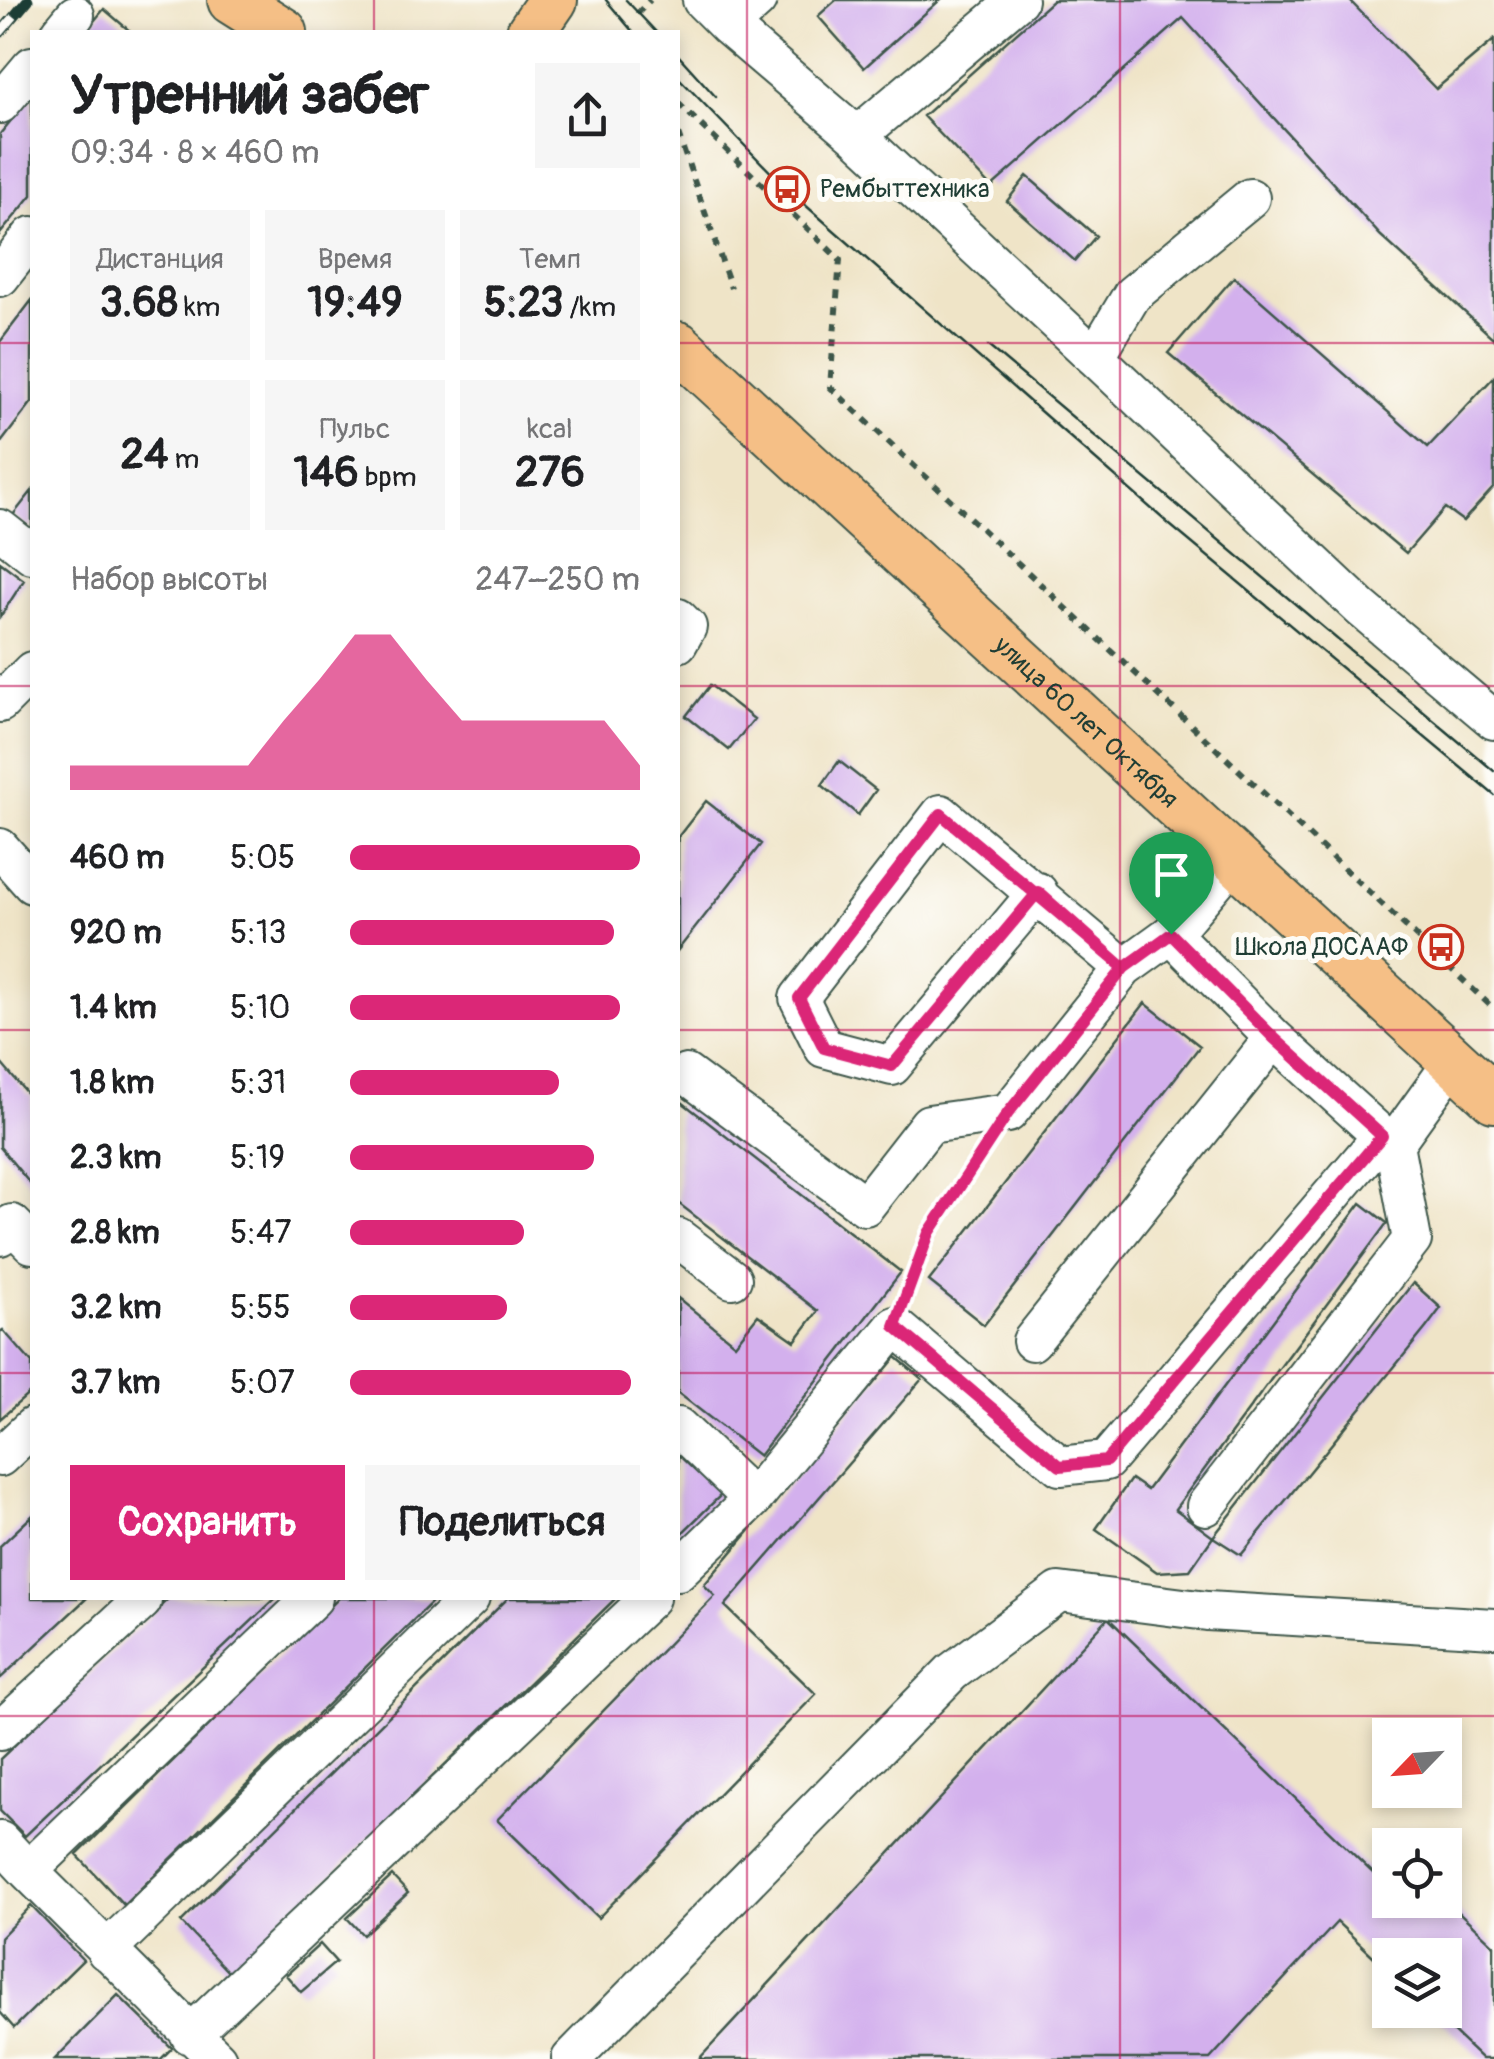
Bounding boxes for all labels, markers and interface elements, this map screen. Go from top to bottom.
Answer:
text: Утренний забег [70,61,429,130]
button: share [535,63,640,168]
text: 09:34 · 8 × 460 m [70,133,320,173]
bus stop icon: Рембыттехника [764,166,810,212]
place label: Рембыттехника [820,174,990,205]
text: Дистанция [96,242,224,277]
text: Время [318,242,392,277]
text: Темп [519,242,581,277]
text: 3.68 [100,277,178,329]
text: 19:49 [307,277,403,329]
text: 5:23 [484,277,563,329]
text: km [178,290,220,325]
text: /km [563,290,616,325]
text: Пульс [320,412,390,447]
text: kcal [527,412,573,447]
text: 24 [121,429,168,481]
text: m [168,442,199,477]
text: 146 [293,447,359,499]
text: 276 [515,447,585,499]
text: bpm [359,460,417,495]
text: Набор высоты [70,560,268,600]
text: 247–250 m [475,560,640,600]
street label: улица 60 лет Октября [987,629,1185,815]
pin [1129,832,1214,935]
text: 460 m [70,838,164,878]
text: 5:05 [230,838,295,878]
icon: arrive [1144,847,1199,902]
text: 920 m [70,913,162,953]
text: 5:13 [230,913,286,953]
bus stop icon: Школа ДОСААФ [1418,924,1464,970]
place label: Школа ДОСААФ [1236,932,1408,963]
text: 1.4 km [70,988,157,1028]
text: 5:10 [230,988,290,1028]
text: 1.8 km [70,1063,154,1103]
text: 5:31 [230,1063,286,1103]
text: 2.3 km [70,1138,161,1178]
text: 5:19 [230,1138,285,1178]
text: 2.8 km [70,1213,160,1253]
text: 5:47 [230,1213,291,1253]
text: 3.2 km [70,1288,161,1328]
text: 5:55 [230,1288,291,1328]
text: 3.7 km [70,1363,161,1403]
text: 5:07 [230,1363,295,1403]
button: Сохранить [70,1465,345,1580]
button: Поделиться [365,1465,640,1580]
north arrow [1372,1718,1462,1808]
map controls [1372,1718,1462,2028]
button: locate [1372,1828,1462,1918]
button: layers [1372,1938,1462,2028]

